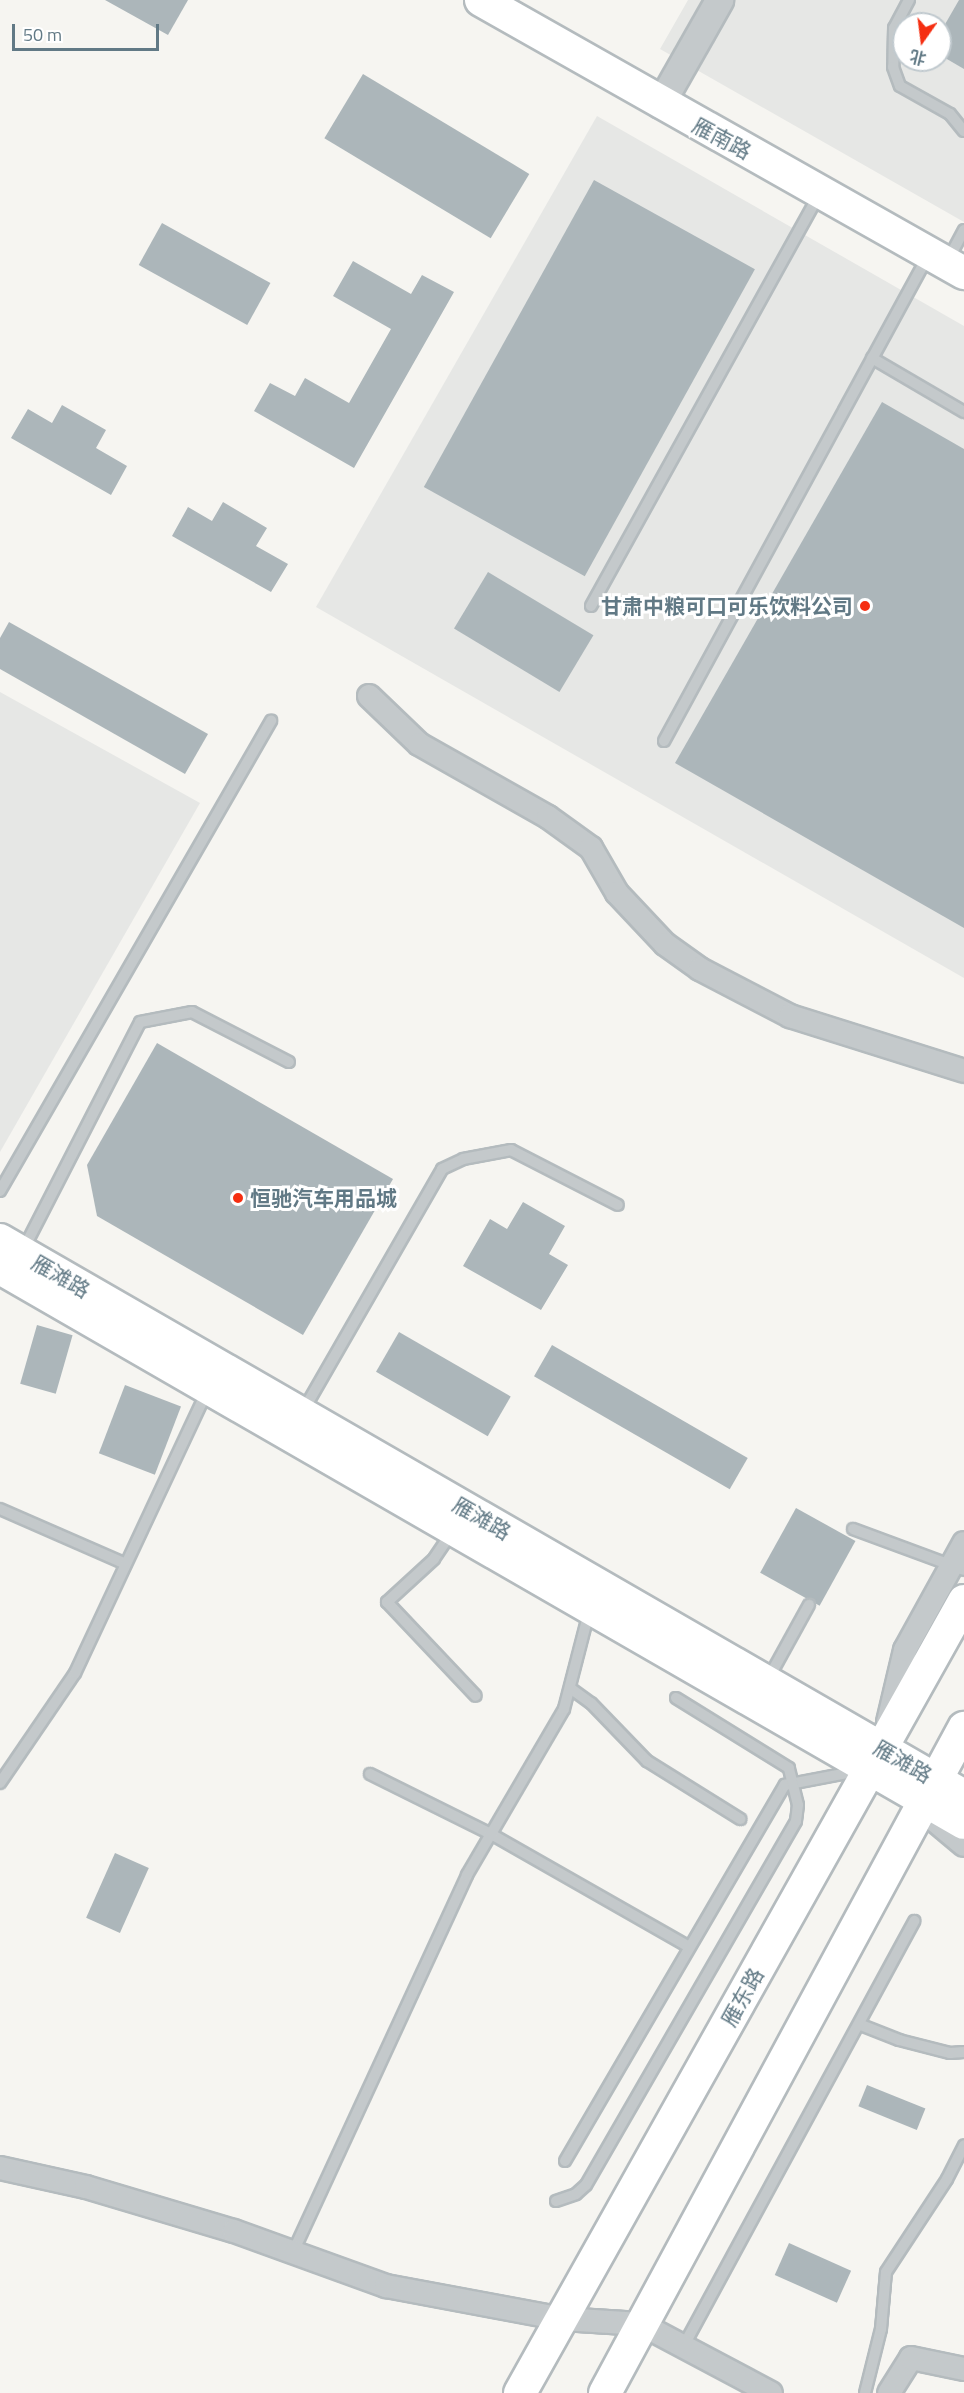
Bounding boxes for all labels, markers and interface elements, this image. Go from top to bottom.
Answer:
scale bar [15,12,162,50]
north arrow [892,12,952,72]
text: 50 m [23,21,62,48]
text: 北 [907,44,929,71]
street label: 雁南路 [688,112,756,164]
place label: 甘肃中粮可口可乐饮料公司 [601,593,853,619]
marker: 甘肃中粮可口可乐饮料公司 [858,599,872,613]
place label: 恒驰汽车用品城 [250,1185,397,1211]
marker: 恒驰汽车用品城 [231,1191,245,1205]
street label: 雁滩路 [27,1249,95,1303]
street label: 雁滩路 [448,1491,516,1545]
street label: 雁滩路 [869,1734,937,1788]
street label: 雁东路 [716,1963,768,2031]

